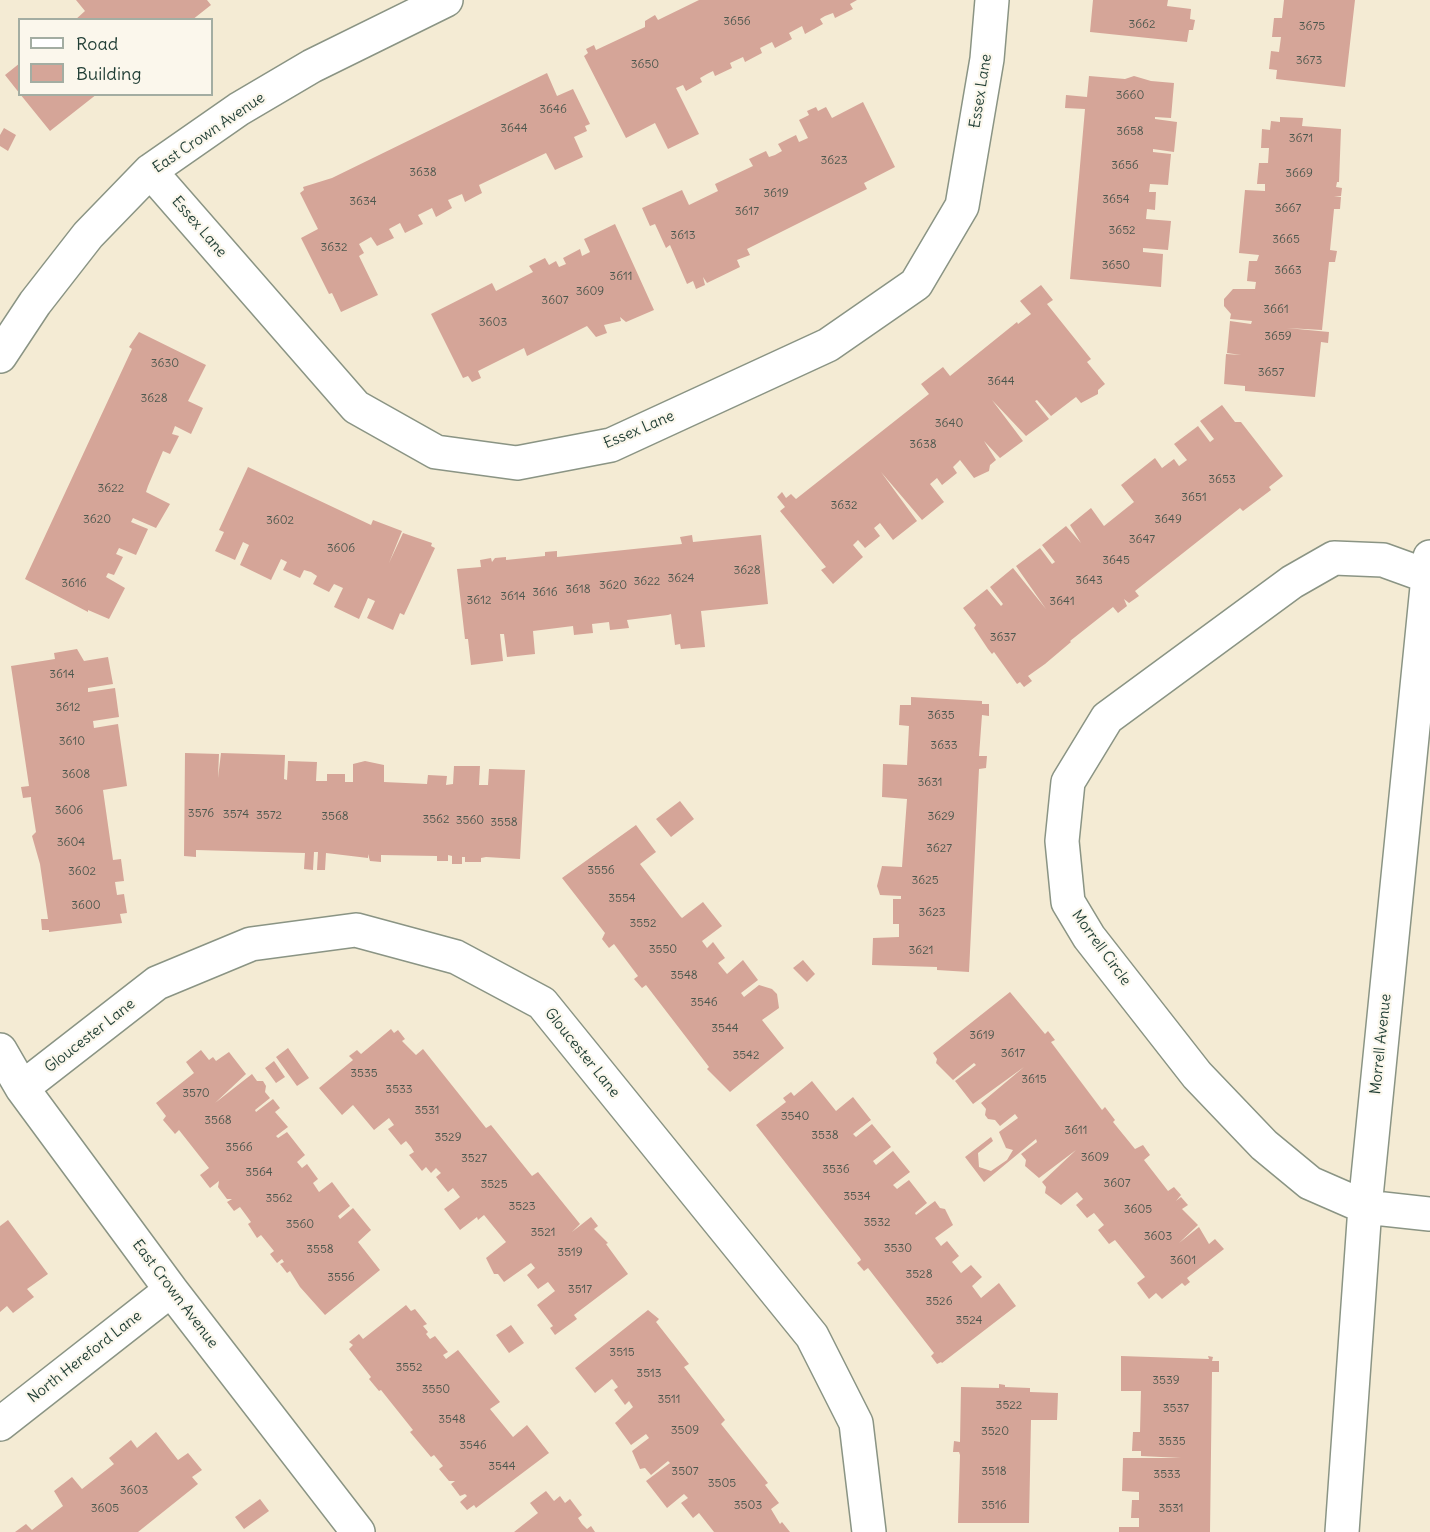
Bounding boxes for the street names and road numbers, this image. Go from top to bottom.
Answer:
street label: Essex Lane [966,53,996,129]
street label: East Crown Avenue [150,89,268,177]
street label: Essex Lane [168,193,230,261]
street label: Essex Lane [601,407,677,453]
street label: Morrell Circle [1068,907,1134,989]
street label: Morrell Avenue [1367,993,1395,1095]
street label: Gloucester Lane [41,995,139,1077]
street label: Gloucester Lane [541,1005,623,1101]
street label: East Crown Avenue [128,1236,222,1352]
street label: North Hereford Lane [25,1307,145,1407]

